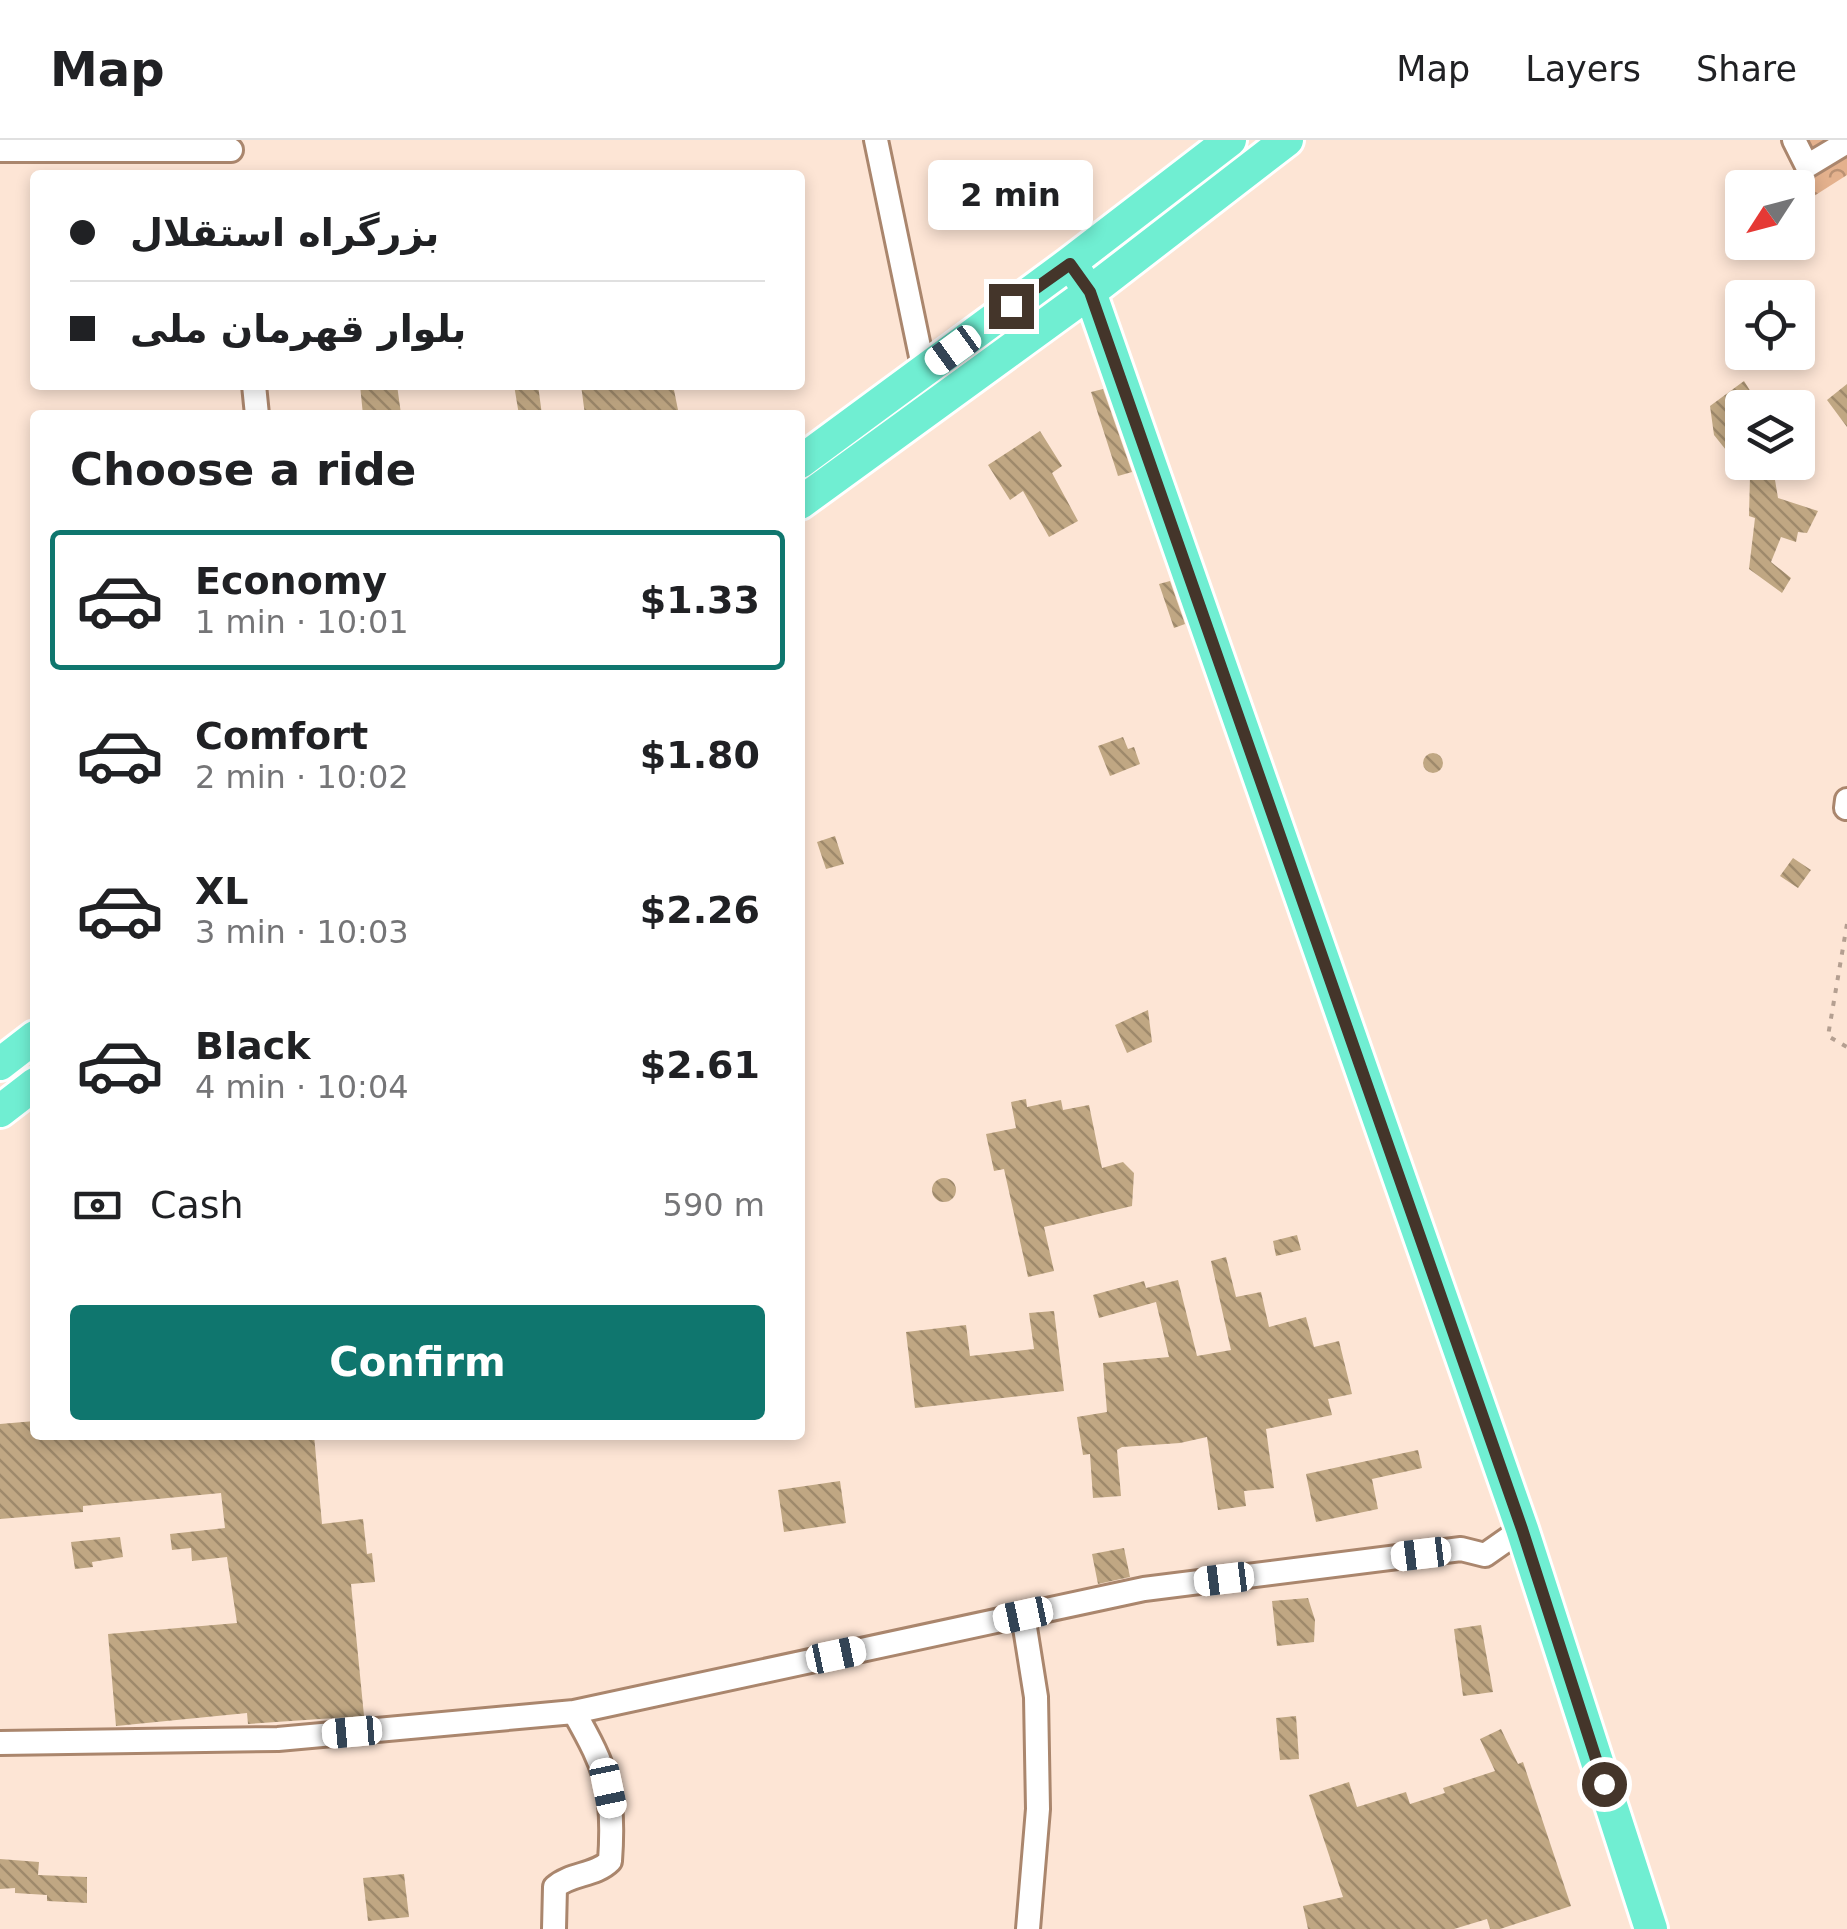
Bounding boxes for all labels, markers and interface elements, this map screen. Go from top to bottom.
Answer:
text: Map [50,41,165,97]
text: Map [1396,49,1470,89]
text: Layers [1525,49,1641,89]
text: Share [1696,49,1797,89]
callout: 2 min [928,161,1094,231]
north arrow [1725,170,1815,260]
map controls [1725,170,1815,480]
text: 2 min [960,176,1061,214]
text: بزرگراه استقلال [130,211,439,255]
button: locate [1725,280,1815,370]
route end [989,284,1034,329]
text: بلوار قهرمان ملی [130,307,466,351]
car [920,320,986,380]
button: layers [1725,390,1815,480]
text: Choose a ride [70,443,416,496]
icon: car [75,555,165,645]
text: Economy [195,559,387,603]
text: $1.33 [640,578,760,622]
text: 1 min · 10:01 [195,603,409,641]
icon: car [75,710,165,800]
text: Comfort [195,714,368,758]
text: $1.80 [640,733,760,777]
text: 2 min · 10:02 [195,758,409,796]
icon: car [75,865,165,955]
text: XL [195,869,249,913]
text: $2.26 [640,888,760,932]
text: 3 min · 10:03 [195,913,409,951]
icon: car [75,1020,165,1110]
text: Black [195,1024,310,1068]
text: $2.61 [640,1043,760,1087]
text: 4 min · 10:04 [195,1068,409,1106]
icon: cash [70,1178,125,1233]
text: Cash [150,1183,244,1227]
text: 590 m [663,1186,765,1224]
button: Confirm [70,1305,765,1420]
car [1389,1535,1453,1573]
car [1192,1560,1256,1598]
car [991,1594,1055,1636]
car [804,1634,868,1676]
car [321,1714,383,1750]
car [587,1756,629,1820]
route start [1582,1762,1627,1807]

